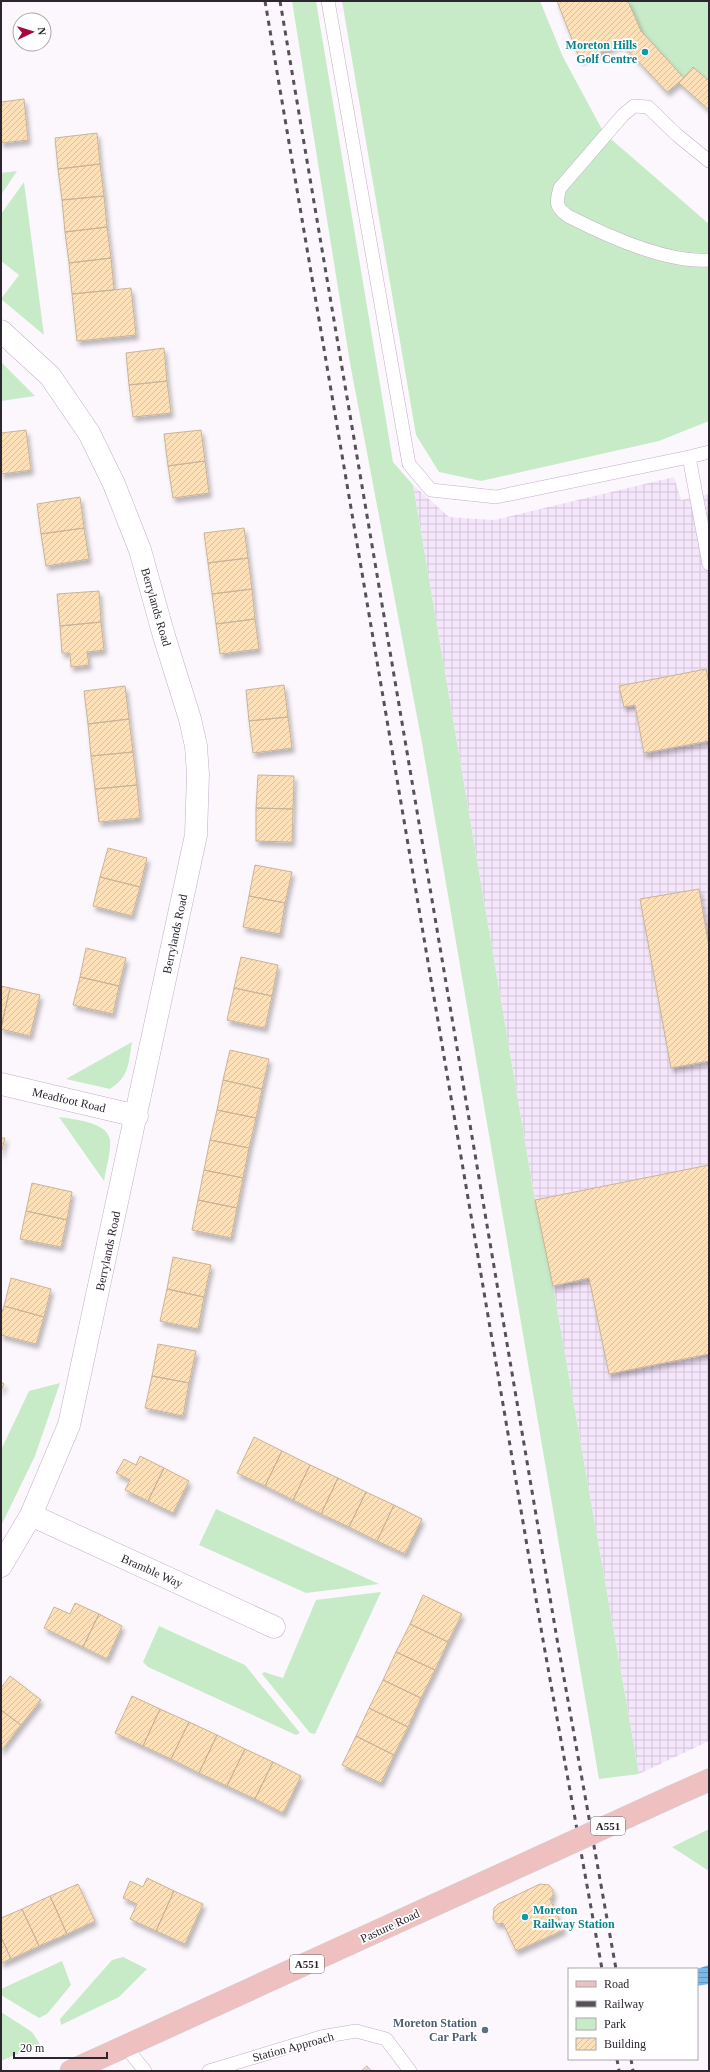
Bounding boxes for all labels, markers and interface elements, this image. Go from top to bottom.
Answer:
north arrow [12,12,52,52]
text: N [36,27,48,36]
place label: Moreton Hills Golf Centre [566,38,638,66]
marker: Moreton Hills Golf Centre [640,47,650,57]
street label: Berrylands Road [138,566,174,648]
street label: Berrylands Road [160,893,190,975]
street label: Meadfoot Road [31,1085,107,1115]
street label: Berrylands Road [93,1210,123,1292]
street label: Bramble Way [119,1551,185,1591]
road number: A551 [591,1817,625,1835]
place label: Moreton Railway Station [533,1903,615,1931]
street label: Pasture Road [358,1906,422,1946]
marker: Moreton Railway Station [520,1912,530,1922]
road number: A551 [290,1955,324,1973]
legend [568,1968,698,2060]
text: Road [604,1977,629,1991]
text: Railway [604,1997,644,2011]
place label: Moreton Station Car Park [393,2016,477,2044]
text: Park [604,2017,626,2031]
marker: Moreton Station Car Park [480,2025,490,2035]
street label: Station Approach [251,2029,335,2065]
scale bar [14,2034,107,2060]
text: Building [604,2037,646,2051]
text: 20 m [20,2041,45,2055]

